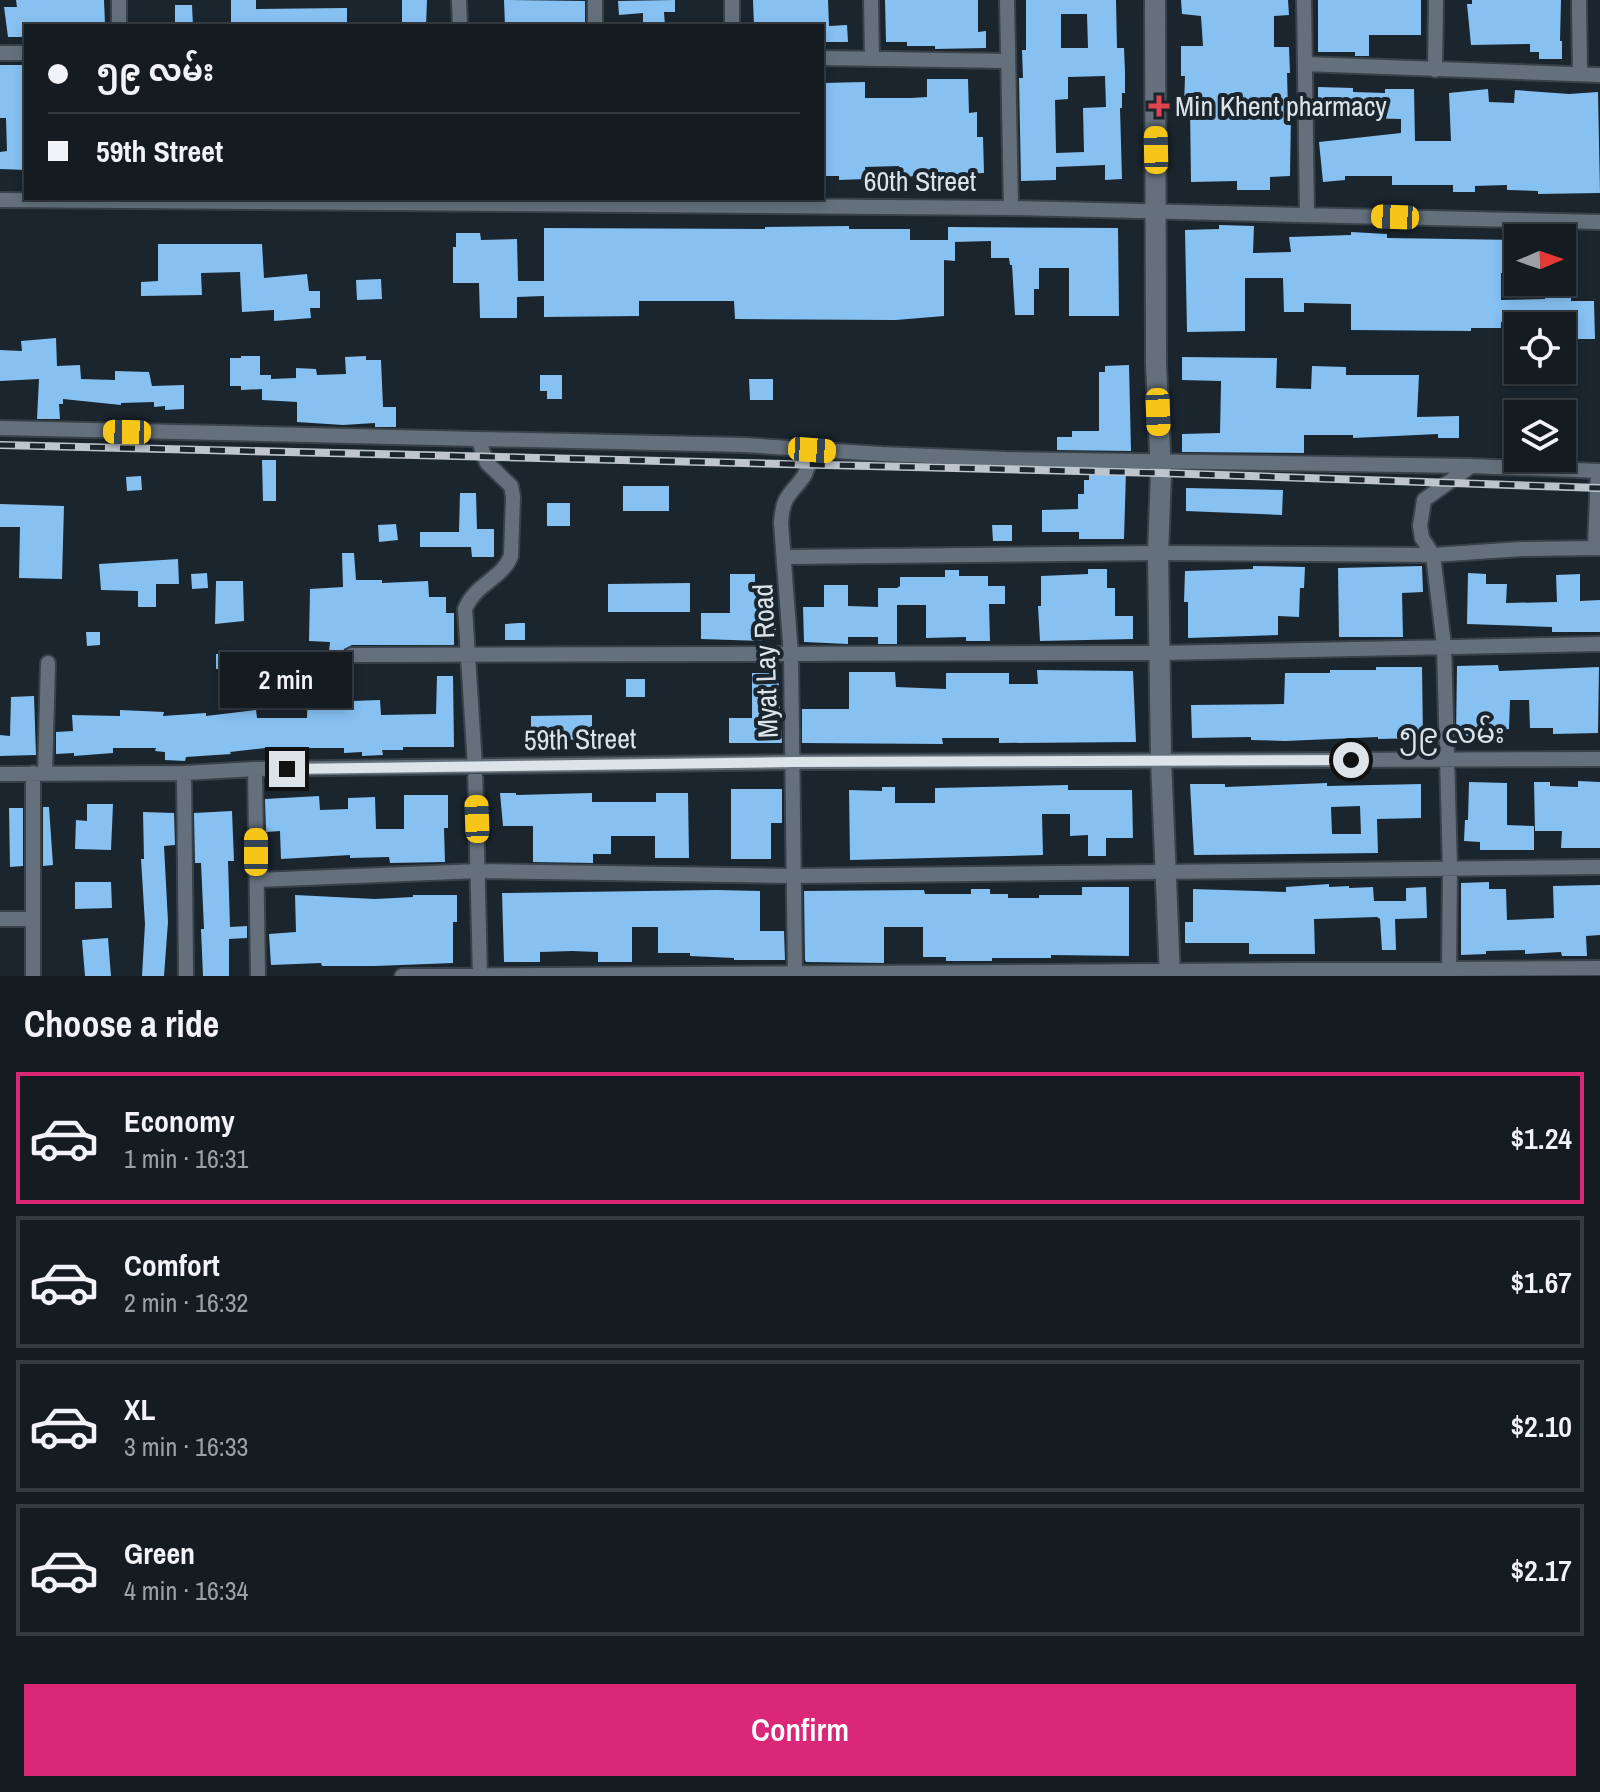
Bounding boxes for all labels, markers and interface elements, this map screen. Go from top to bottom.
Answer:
text: ၅၉ လမ်း [96,50,214,90]
place label: Min Khent pharmacy [1175,87,1387,125]
marker: Min Khent pharmacy [1150,97,1168,115]
car [1144,126,1168,174]
text: 59th Street [96,131,223,171]
street label: 60th Street [864,162,976,200]
car [1371,204,1419,230]
north arrow [1504,224,1576,296]
map controls [1504,224,1576,472]
button: locate [1504,312,1576,384]
car [1145,388,1171,436]
button: layers [1504,400,1576,472]
car [103,420,151,444]
car [787,436,837,464]
street label: Myat Lay Road [743,583,787,739]
callout: 2 min [221,653,353,709]
text: 2 min [259,662,313,697]
street label: ၅၉ လမ်း [1399,714,1505,756]
street label: 59th Street [524,719,636,759]
route start [1333,742,1369,778]
route end [269,751,305,787]
car [464,795,490,843]
car [244,828,268,876]
text: Choose a ride [24,1000,219,1048]
text: Economy [124,1101,235,1141]
icon: car [28,1102,100,1174]
text: $1.24 [1510,1118,1572,1158]
text: 1 min · 16:31 [124,1141,248,1176]
text: Comfort [124,1245,220,1285]
icon: car [28,1246,100,1318]
text: $1.67 [1510,1262,1572,1302]
text: 2 min · 16:32 [124,1285,248,1320]
text: XL [124,1389,155,1429]
icon: car [28,1390,100,1462]
text: $2.10 [1510,1406,1572,1446]
text: 3 min · 16:33 [124,1429,248,1464]
text: Green [124,1533,195,1573]
icon: car [28,1534,100,1606]
text: $2.17 [1510,1550,1572,1590]
text: 4 min · 16:34 [124,1573,248,1608]
button: Confirm [24,1684,1576,1776]

